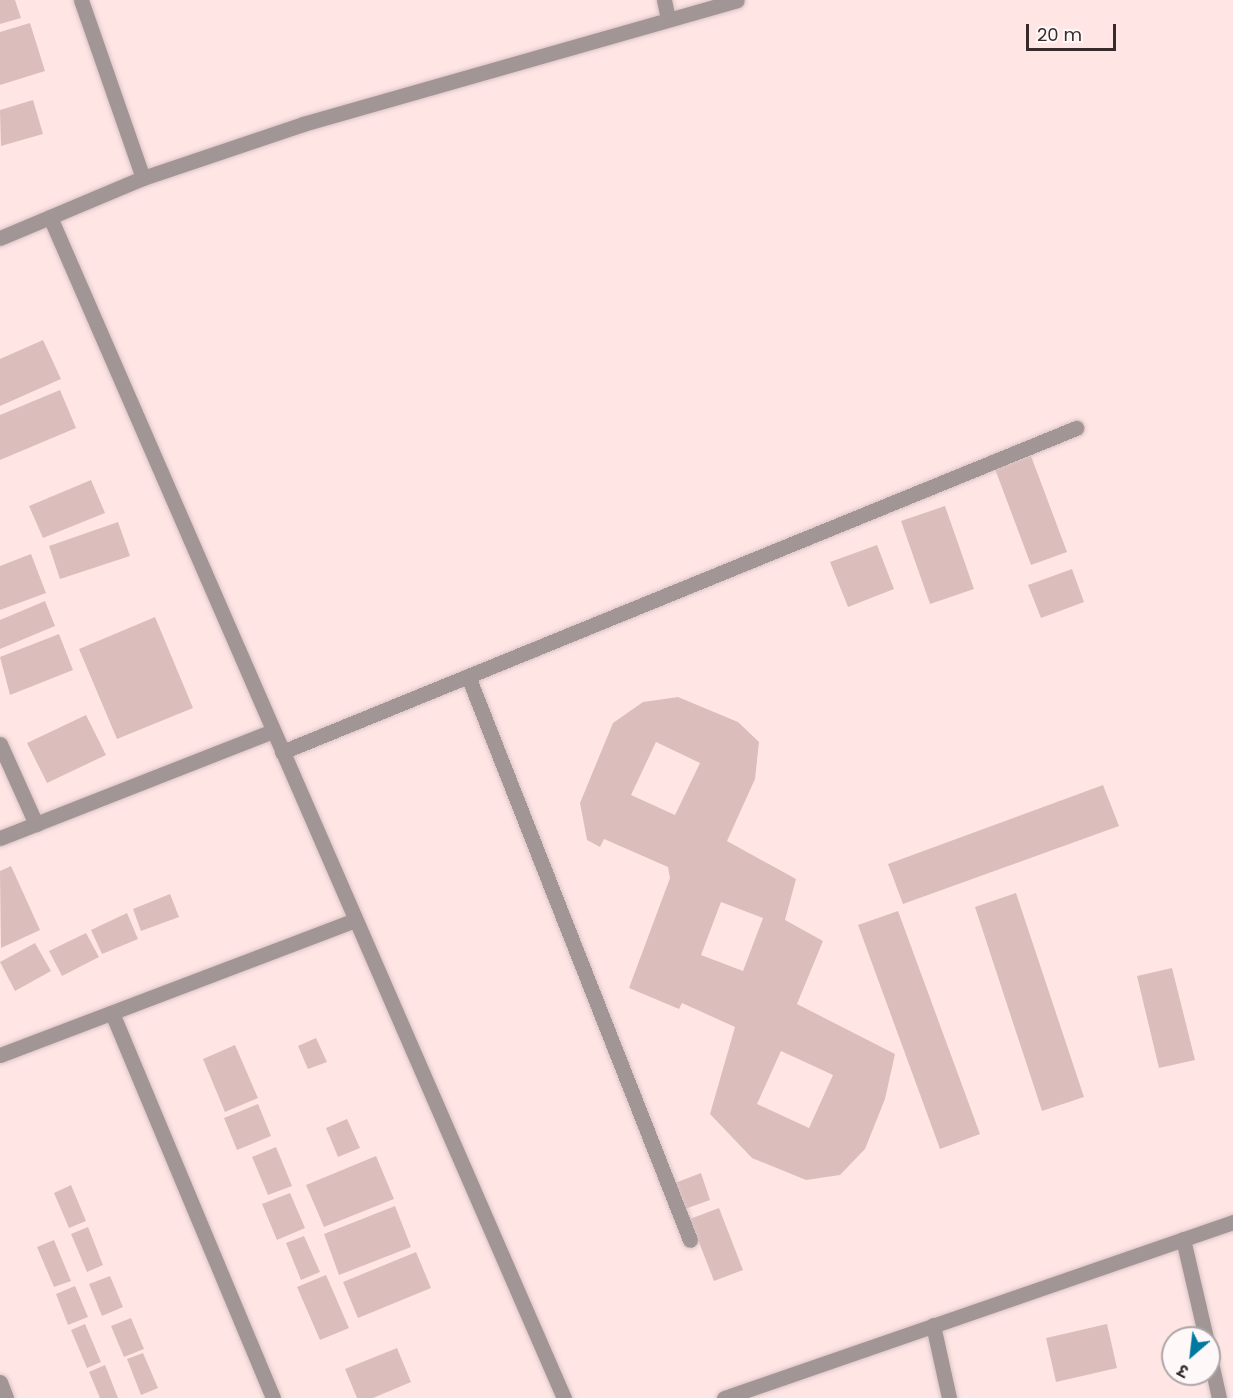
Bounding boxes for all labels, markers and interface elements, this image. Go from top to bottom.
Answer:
scale bar [1029,12,1119,50]
text: 20 m [1037,22,1082,47]
north arrow [1161,1326,1221,1386]
text: उ [1174,1358,1193,1383]

